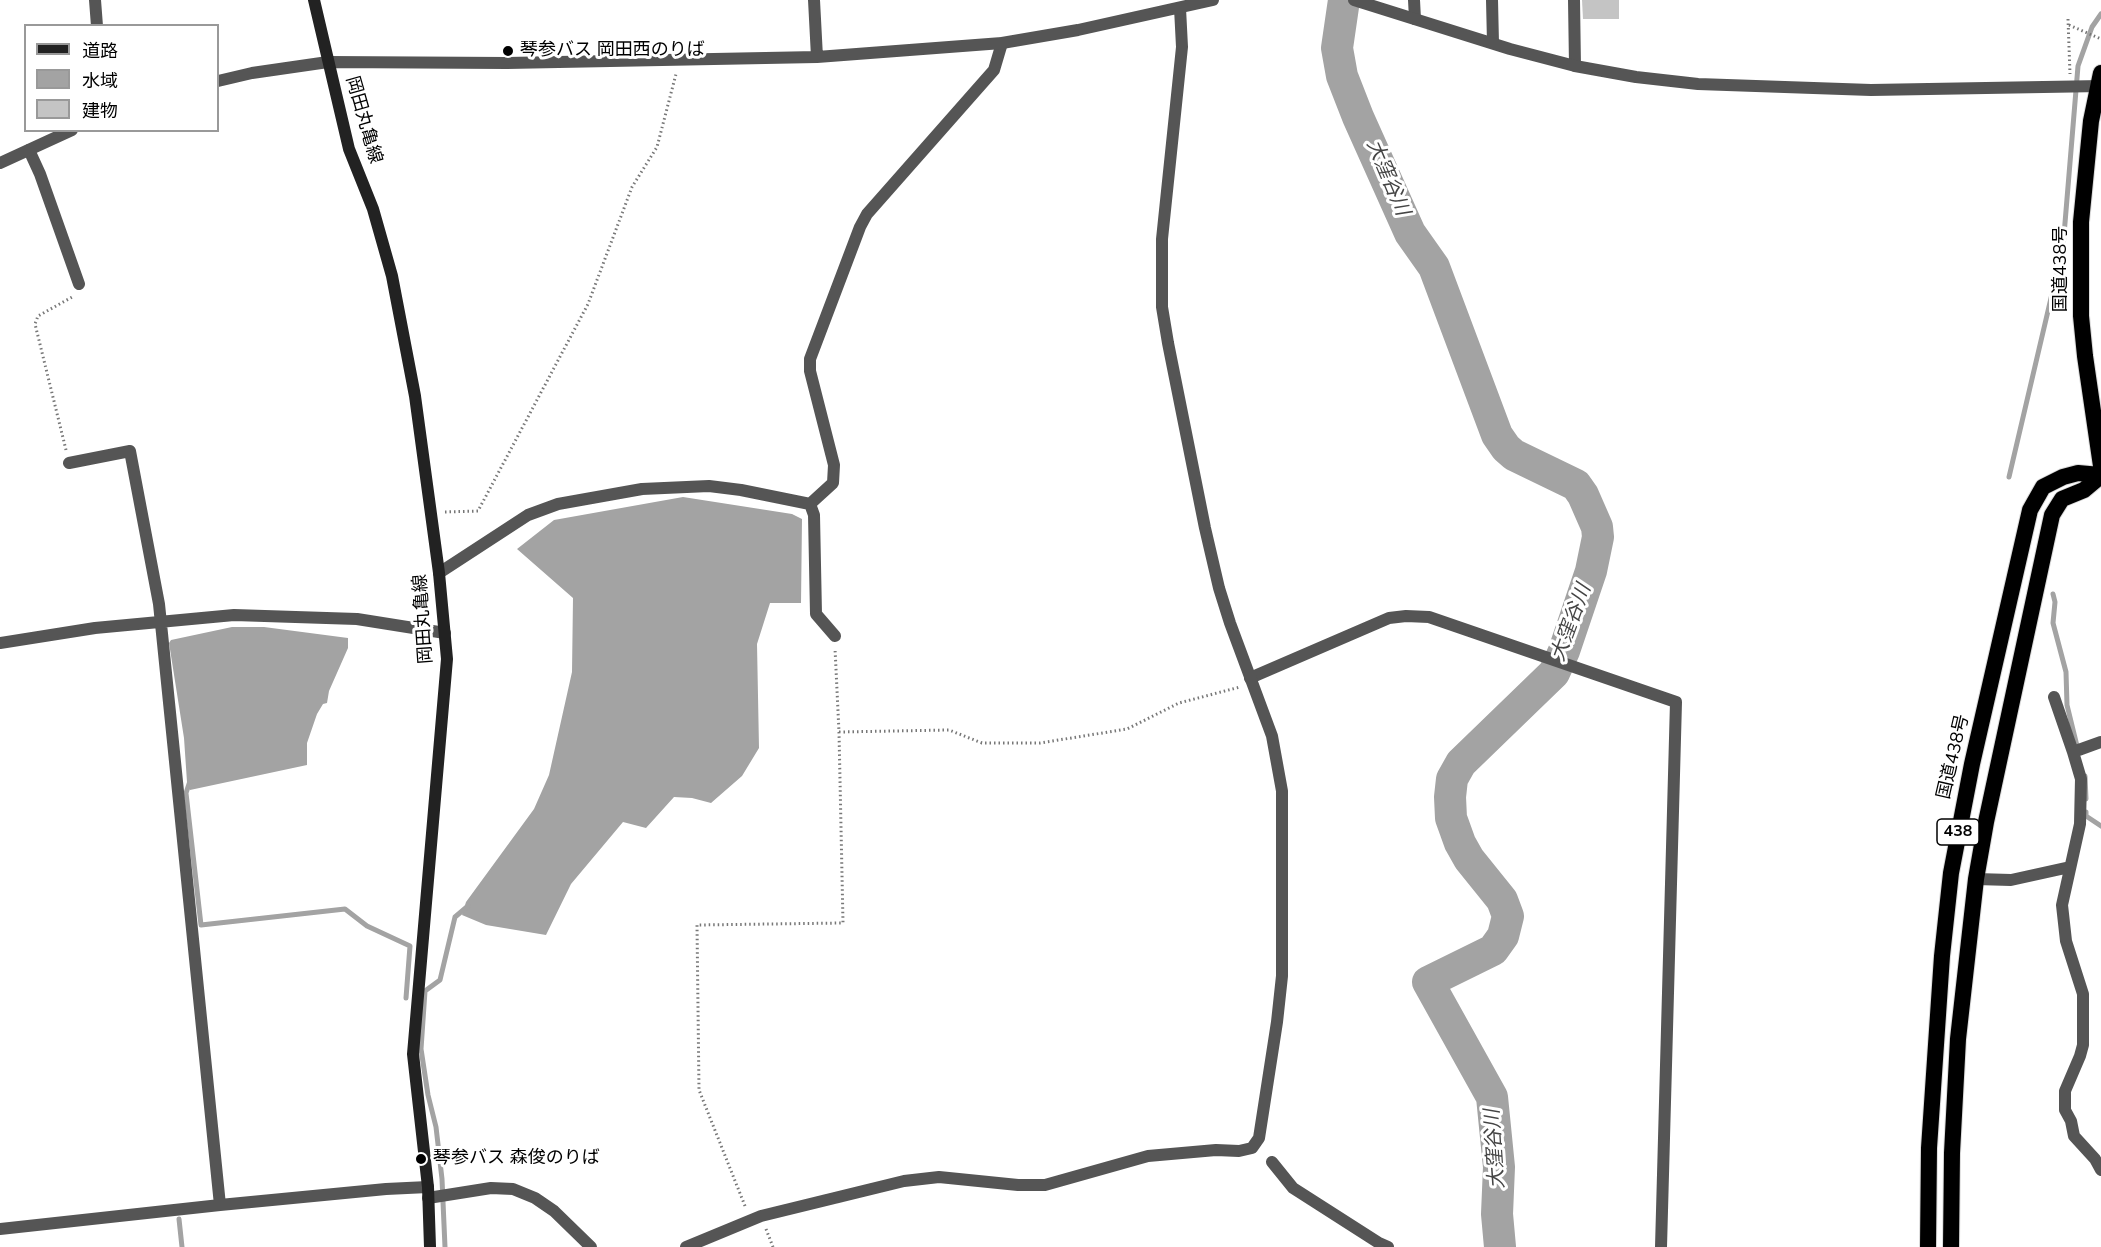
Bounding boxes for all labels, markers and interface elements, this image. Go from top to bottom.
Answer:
legend [24,24,219,132]
text: 道路 [82,39,118,63]
place label: 琴参バス 岡田西のりば [520,40,705,62]
marker: 琴参バス 岡田西のりば [501,44,515,58]
text: 水域 [82,69,118,93]
street label: 岡田丸亀線 [340,74,386,166]
text: 建物 [82,99,118,123]
water label: 大窪谷川 [1360,136,1414,220]
street label: 国道438号 [2051,226,2073,312]
street label: 岡田丸亀線 [410,573,438,665]
water label: 大窪谷川 [1547,581,1597,665]
street label: 国道438号 [1934,712,1974,802]
road number: 438 [1937,819,1979,845]
water label: 大窪谷川 [1481,1108,1511,1190]
place label: 琴参バス 森俊のりば [433,1148,600,1170]
marker: 琴参バス 森俊のりば [414,1152,428,1166]

